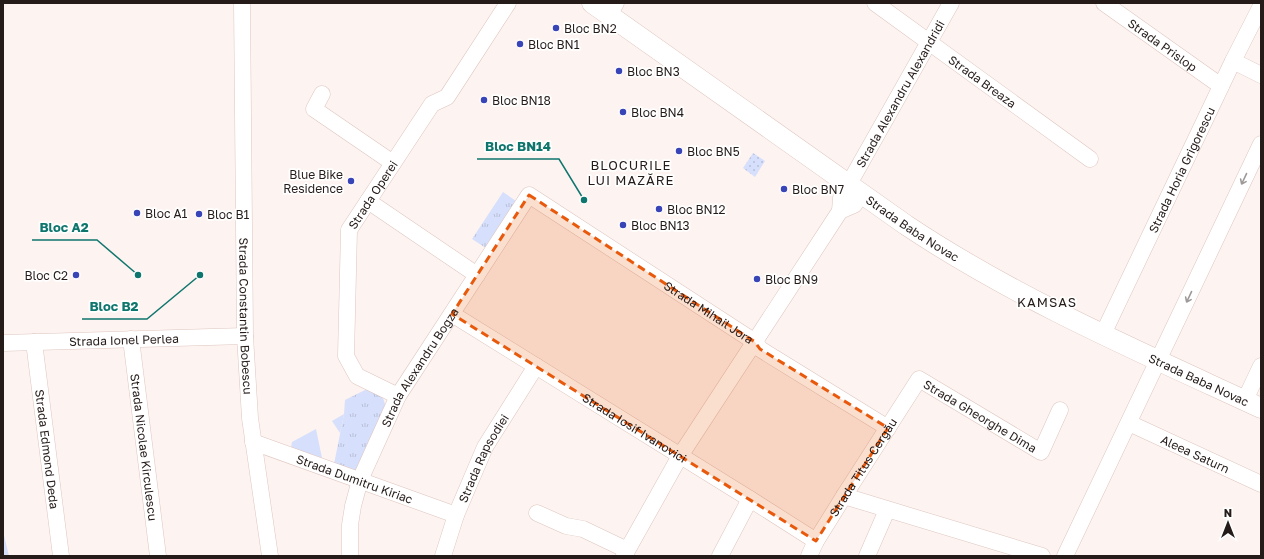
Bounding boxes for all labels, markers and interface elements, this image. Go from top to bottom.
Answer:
street label: Strada Prislop [1125,15,1200,74]
street label: Strada Alexandru Alexandridi [852,17,947,170]
place label: Bloc BN2 [564,21,617,36]
marker: Bloc BN2 [551,23,561,33]
place label: Bloc BN1 [528,37,580,52]
marker: Bloc BN1 [515,39,525,49]
street label: Strada Breaza [946,52,1019,111]
place label: Bloc BN3 [627,64,680,79]
marker: Bloc BN3 [614,66,624,76]
place label: Bloc BN18 [492,93,551,108]
marker: Bloc BN18 [479,95,489,105]
street label: Strada Horia Grigorescu [1145,104,1218,235]
place label: Bloc BN4 [631,105,684,120]
marker: Bloc BN4 [618,107,628,117]
callout: Bloc BN14 [477,134,559,159]
text: Bloc BN14 [485,138,551,154]
place label: Bloc BN5 [687,144,740,159]
marker: Bloc BN5 [674,146,684,156]
street label: Strada Operei [344,157,400,232]
district label: BLOCURILE LUI MAZĂRE [587,157,675,188]
place label: Blue Bike Residence [283,167,343,196]
one-way arrow [1240,173,1247,185]
marker: Blue Bike Residence [346,176,356,186]
place label: Bloc BN7 [792,182,844,197]
marker: Bloc BN7 [779,184,789,194]
street label: Strada Baba Novac [863,192,963,265]
place label: Bloc BN12 [667,202,725,217]
marker: Bloc BN12 [654,204,664,214]
place label: Bloc A1 [145,206,188,221]
place label: Bloc B1 [207,207,250,222]
marker: Bloc A1 [132,208,142,218]
marker: Bloc B1 [194,209,204,219]
callout: Bloc A2 [32,215,97,240]
place label: Bloc BN13 [631,218,690,233]
text: Bloc A2 [39,219,89,235]
marker: Bloc BN13 [618,220,628,230]
street label: Strada Constantin Bobescu [237,237,256,395]
place label: Bloc C2 [24,268,68,283]
marker: Bloc C2 [71,270,81,280]
place label: Bloc BN9 [765,272,818,287]
marker: Bloc BN9 [752,274,762,284]
street label: Strada Mihail Jora [661,277,757,347]
one-way arrow [1185,290,1192,302]
callout: Bloc B2 [82,294,147,319]
district label: KAMSAS [1017,294,1077,310]
text: Bloc B2 [89,298,139,314]
street label: Strada Alexandru Bogza [377,304,461,429]
street label: Strada Ionel Perlea [69,330,179,349]
street label: Strada Baba Novac [1146,350,1252,409]
street label: Strada Nicolae Kirculescu [128,373,161,522]
street label: Strada Gheorghe Dima [921,376,1040,455]
street label: Strada Edmond Deda [33,388,63,510]
street label: Strada Iosif Ivanovici [580,389,690,465]
street label: Strada Rapsodiei [455,411,511,505]
street label: Strada Titus Cergău [826,415,900,519]
street label: Aleea Saturn [1159,431,1232,476]
street label: Strada Dumitru Kiriac [294,451,415,507]
north arrow [1208,503,1248,543]
text: N [1224,506,1232,519]

